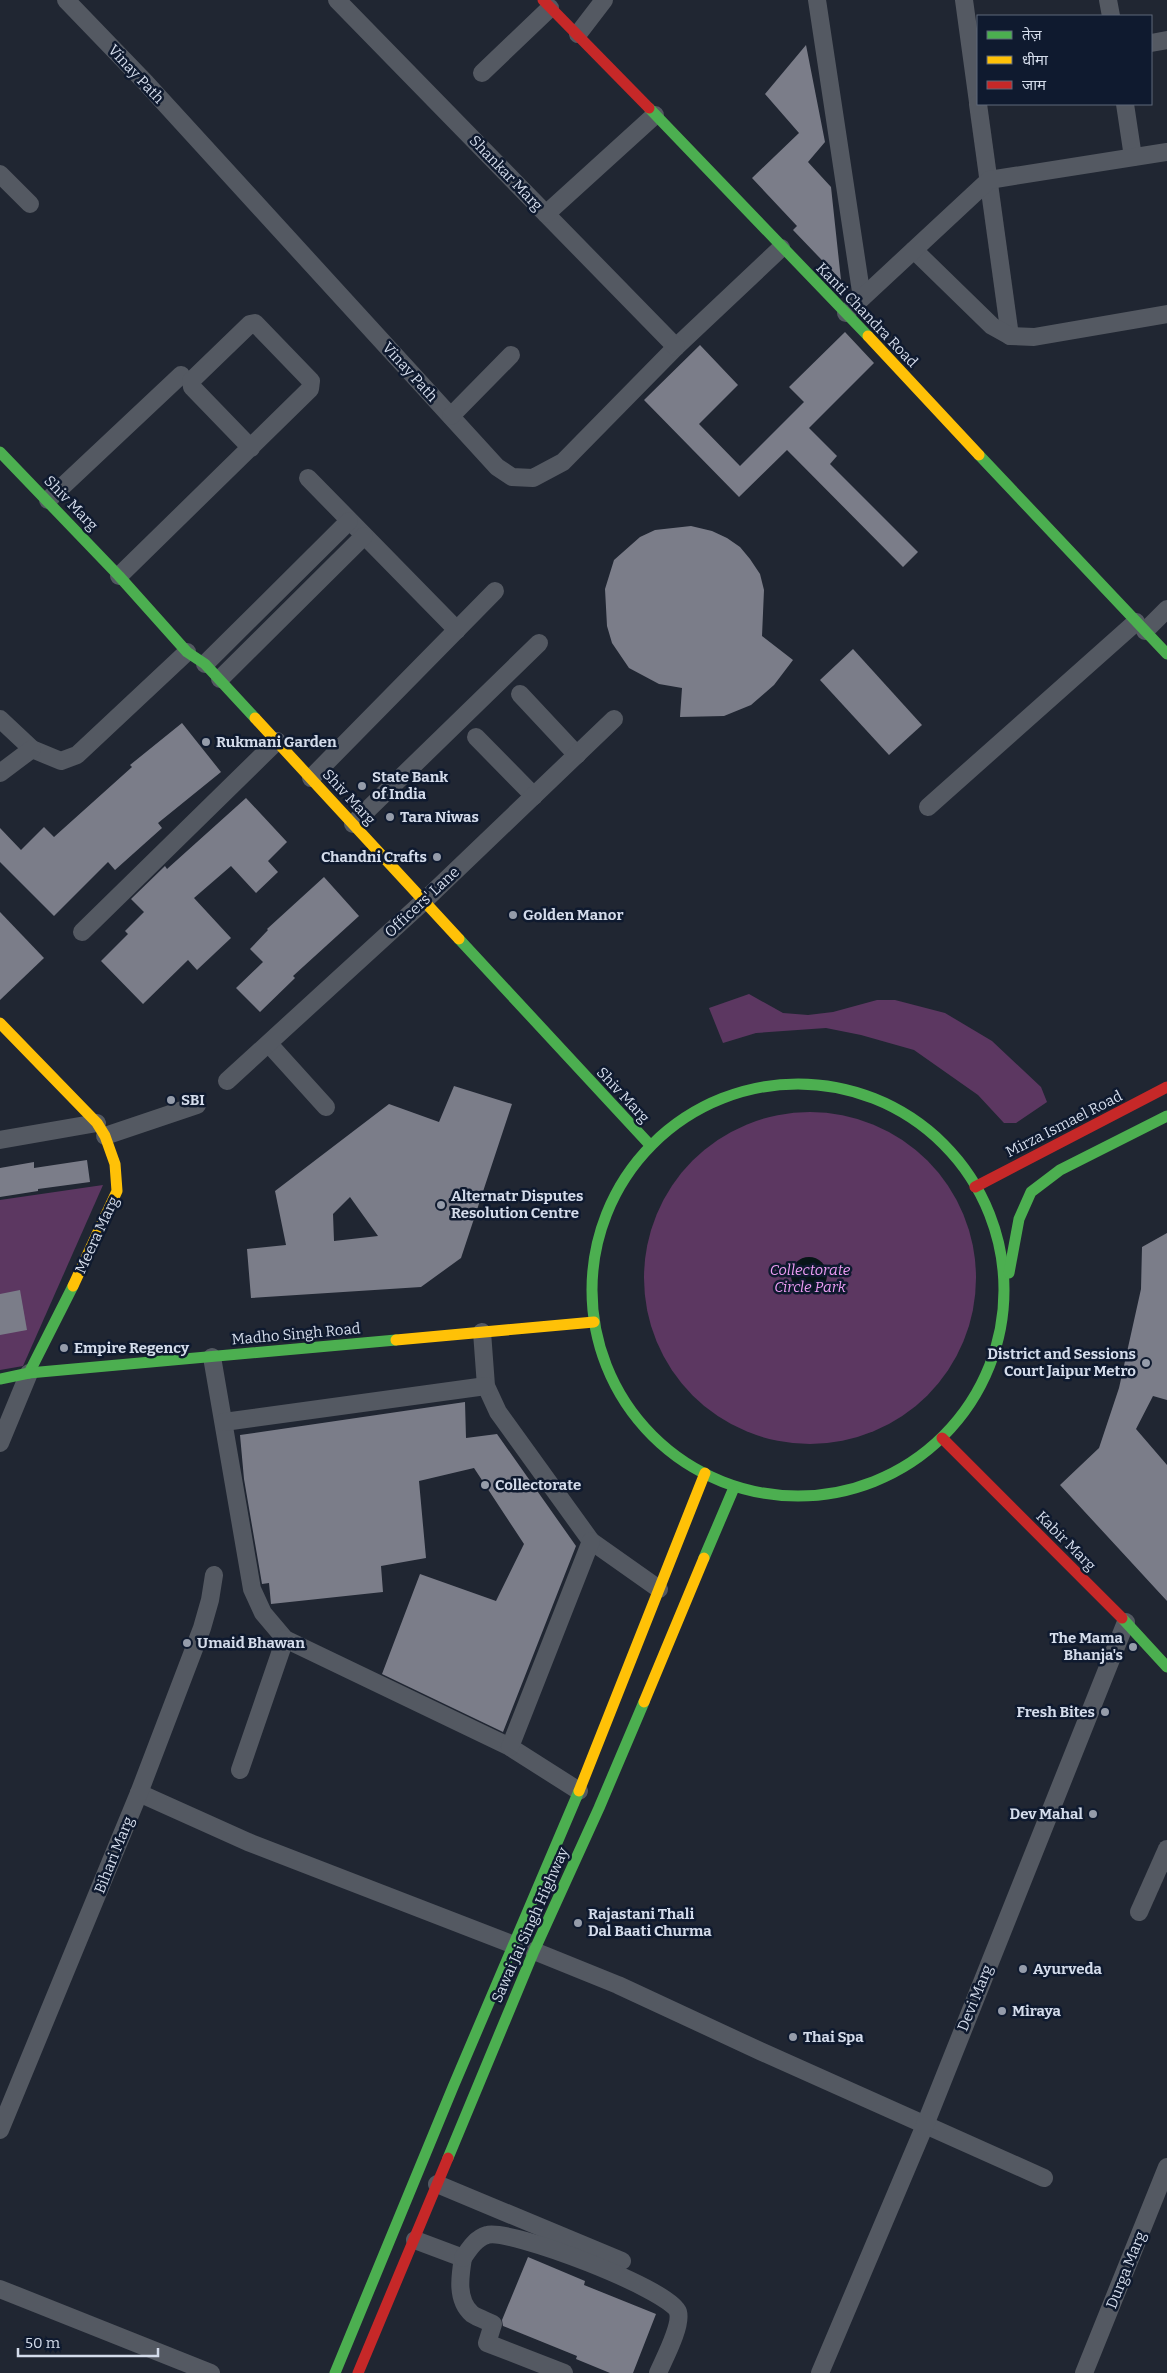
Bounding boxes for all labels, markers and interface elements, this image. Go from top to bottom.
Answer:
legend [977,15,1152,105]
text: तेज़ [1022,26,1043,44]
street label: Vinay Path [104,41,168,108]
text: धीमा [1022,51,1049,69]
text: जाम [1022,76,1047,94]
street label: Shankar Marg [465,132,547,214]
street label: Kanti Chandra Road [812,259,922,371]
street label: Vinay Path [379,339,442,406]
street label: Shiv Marg [40,472,102,534]
place label: Rukmani Garden [216,733,337,751]
marker: Rukmani Garden [200,736,212,748]
street label: Shiv Marg [319,765,379,829]
place label: State Bank of India [372,768,448,803]
marker: State Bank of India [356,780,368,792]
place label: Tara Niwas [400,808,479,826]
marker: Tara Niwas [384,811,396,823]
place label: Chandni Crafts [321,848,427,866]
marker: Chandni Crafts [431,851,443,863]
street label: Officers' Lane [381,863,463,941]
place label: Golden Manor [523,906,623,924]
marker: Golden Manor [507,909,519,921]
street label: Shiv Marg [593,1063,653,1127]
street label: Mirza Ismael Road [1003,1087,1125,1161]
place label: SBI [181,1091,205,1109]
marker: SBI [165,1094,177,1106]
place label: Alternatr Disputes Resolution Centre [451,1187,583,1222]
street label: Meera Marg [71,1194,123,1276]
marker: Alternatr Disputes Resolution Centre [435,1199,447,1211]
park label: Collectorate Circle Park [770,1261,851,1296]
street label: Madho Singh Road [231,1319,361,1349]
place label: Empire Regency [74,1339,190,1357]
marker: Empire Regency [58,1342,70,1354]
place label: District and Sessions Court Jaipur Metro [987,1345,1136,1380]
marker: District and Sessions Court Jaipur Metro [1140,1357,1152,1369]
place label: Collectorate [495,1476,581,1494]
marker: Collectorate [479,1479,491,1491]
street label: Kabir Marg [1032,1507,1100,1575]
place label: The Mama Bhanja's [1049,1629,1124,1664]
place label: Umaid Bhawan [197,1634,305,1652]
marker: Umaid Bhawan [181,1637,193,1649]
marker: The Mama Bhanja's [1127,1641,1139,1653]
place label: Fresh Bites [1017,1703,1095,1721]
marker: Fresh Bites [1099,1706,1111,1718]
place label: Dev Mahal [1010,1805,1083,1823]
marker: Dev Mahal [1087,1808,1099,1820]
street label: Bihari Marg [90,1814,138,1896]
street label: Sawai Jai Singh Highway [488,1844,572,2005]
place label: Rajastani Thali Dal Baati Churma [588,1905,712,1940]
marker: Rajastani Thali Dal Baati Churma [572,1917,584,1929]
place label: Ayurveda [1033,1960,1102,1978]
street label: Devi Marg [954,1962,996,2034]
marker: Ayurveda [1017,1963,1029,1975]
place label: Miraya [1012,2002,1061,2020]
marker: Miraya [996,2005,1008,2017]
place label: Thai Spa [803,2028,864,2046]
marker: Thai Spa [787,2031,799,2043]
street label: Durga Marg [1102,2229,1150,2311]
scale bar [18,2326,158,2358]
text: 50 m [25,2334,61,2352]

